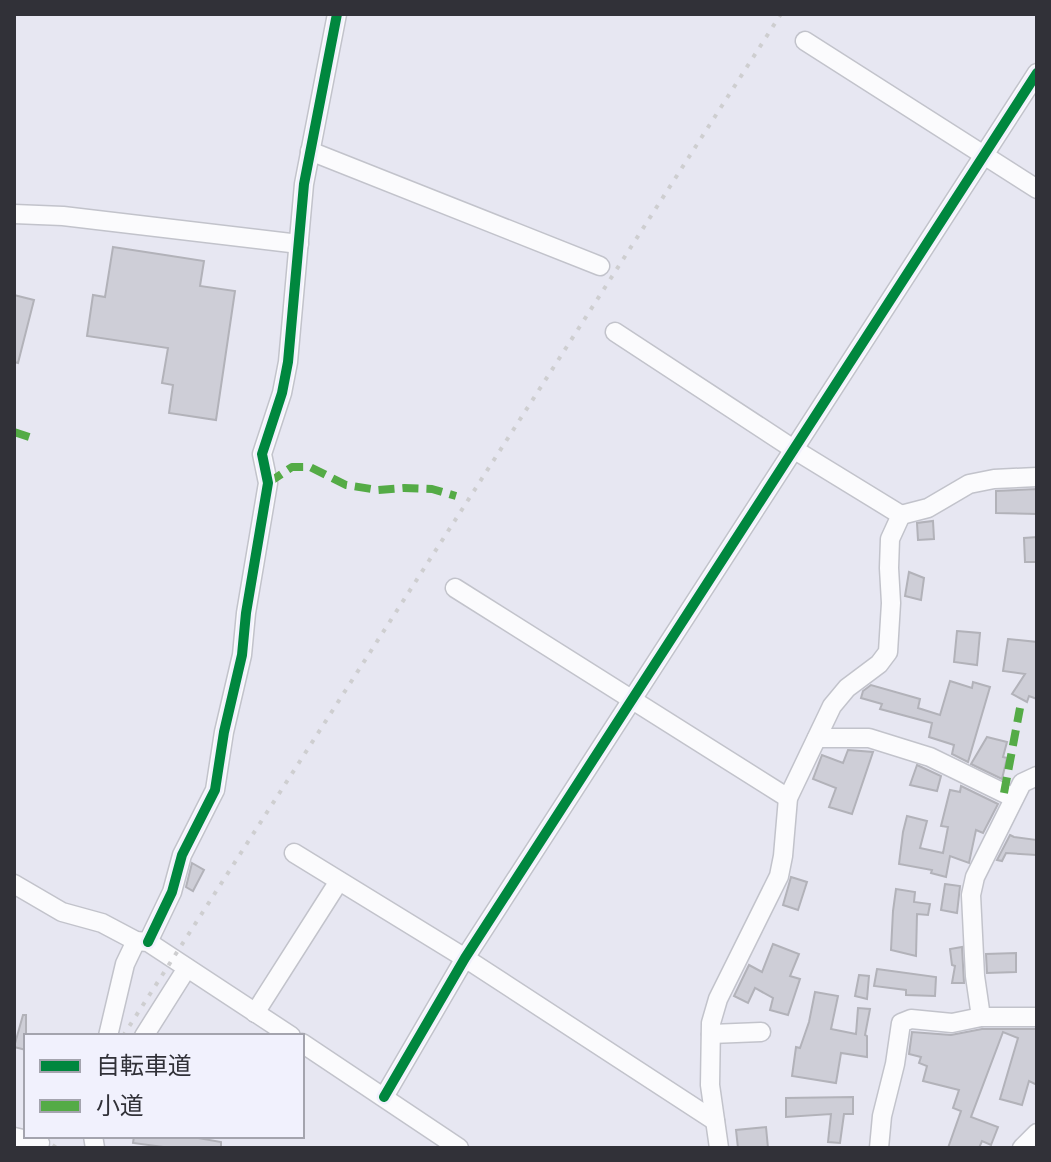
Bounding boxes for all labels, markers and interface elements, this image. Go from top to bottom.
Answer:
legend [24,1034,304,1138]
text: 自転車道 [96,1050,192,1081]
text: 小道 [96,1090,144,1121]

